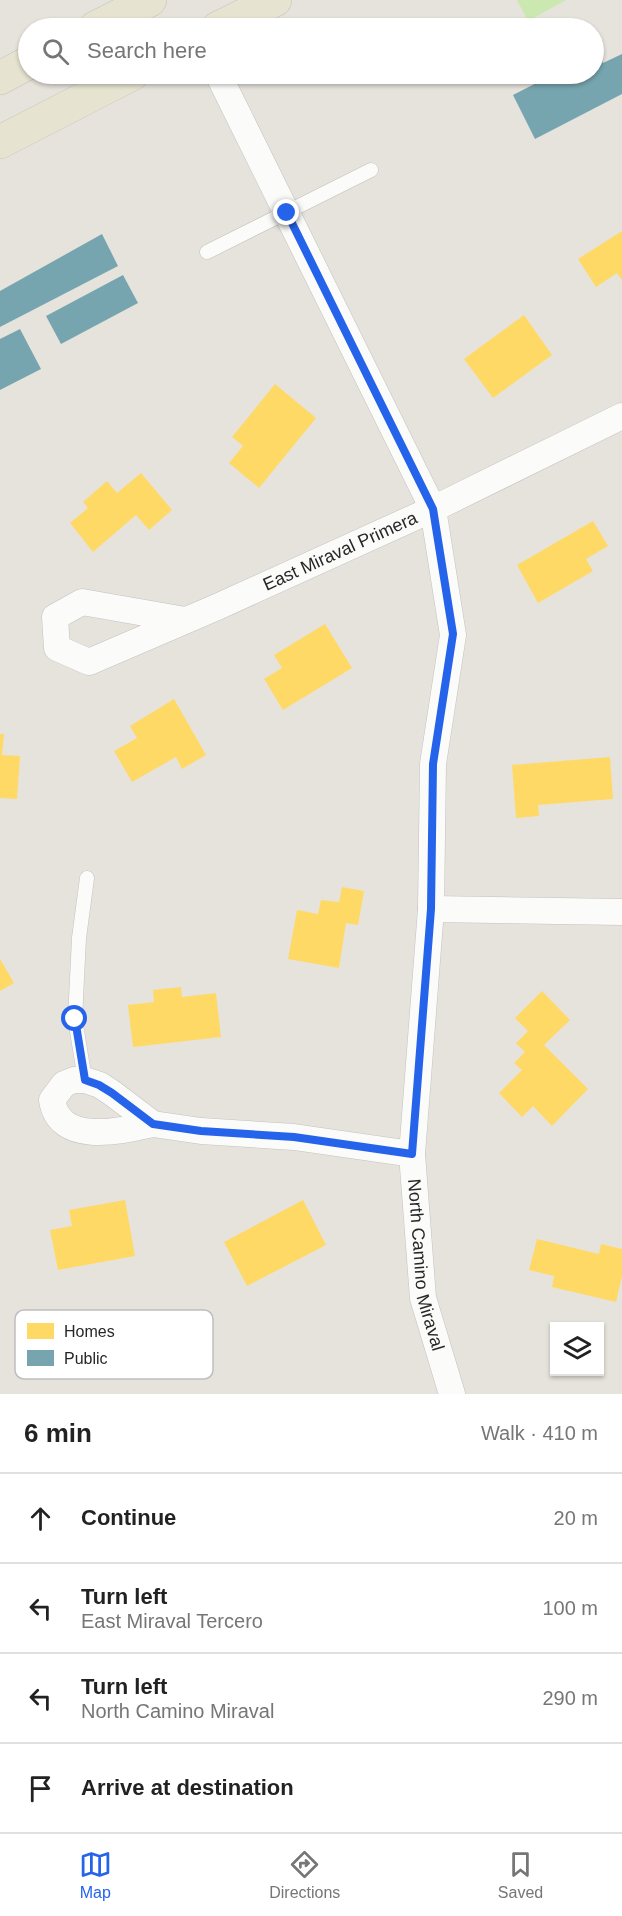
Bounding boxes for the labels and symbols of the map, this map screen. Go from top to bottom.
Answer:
route end [273,199,299,225]
street label: East Miraval Primera [260,507,421,595]
route start [61,1005,87,1031]
street label: North Camino Miraval [404,1178,448,1353]
legend [15,1310,213,1379]
text: Homes [64,1323,115,1340]
text: Public [64,1350,108,1367]

